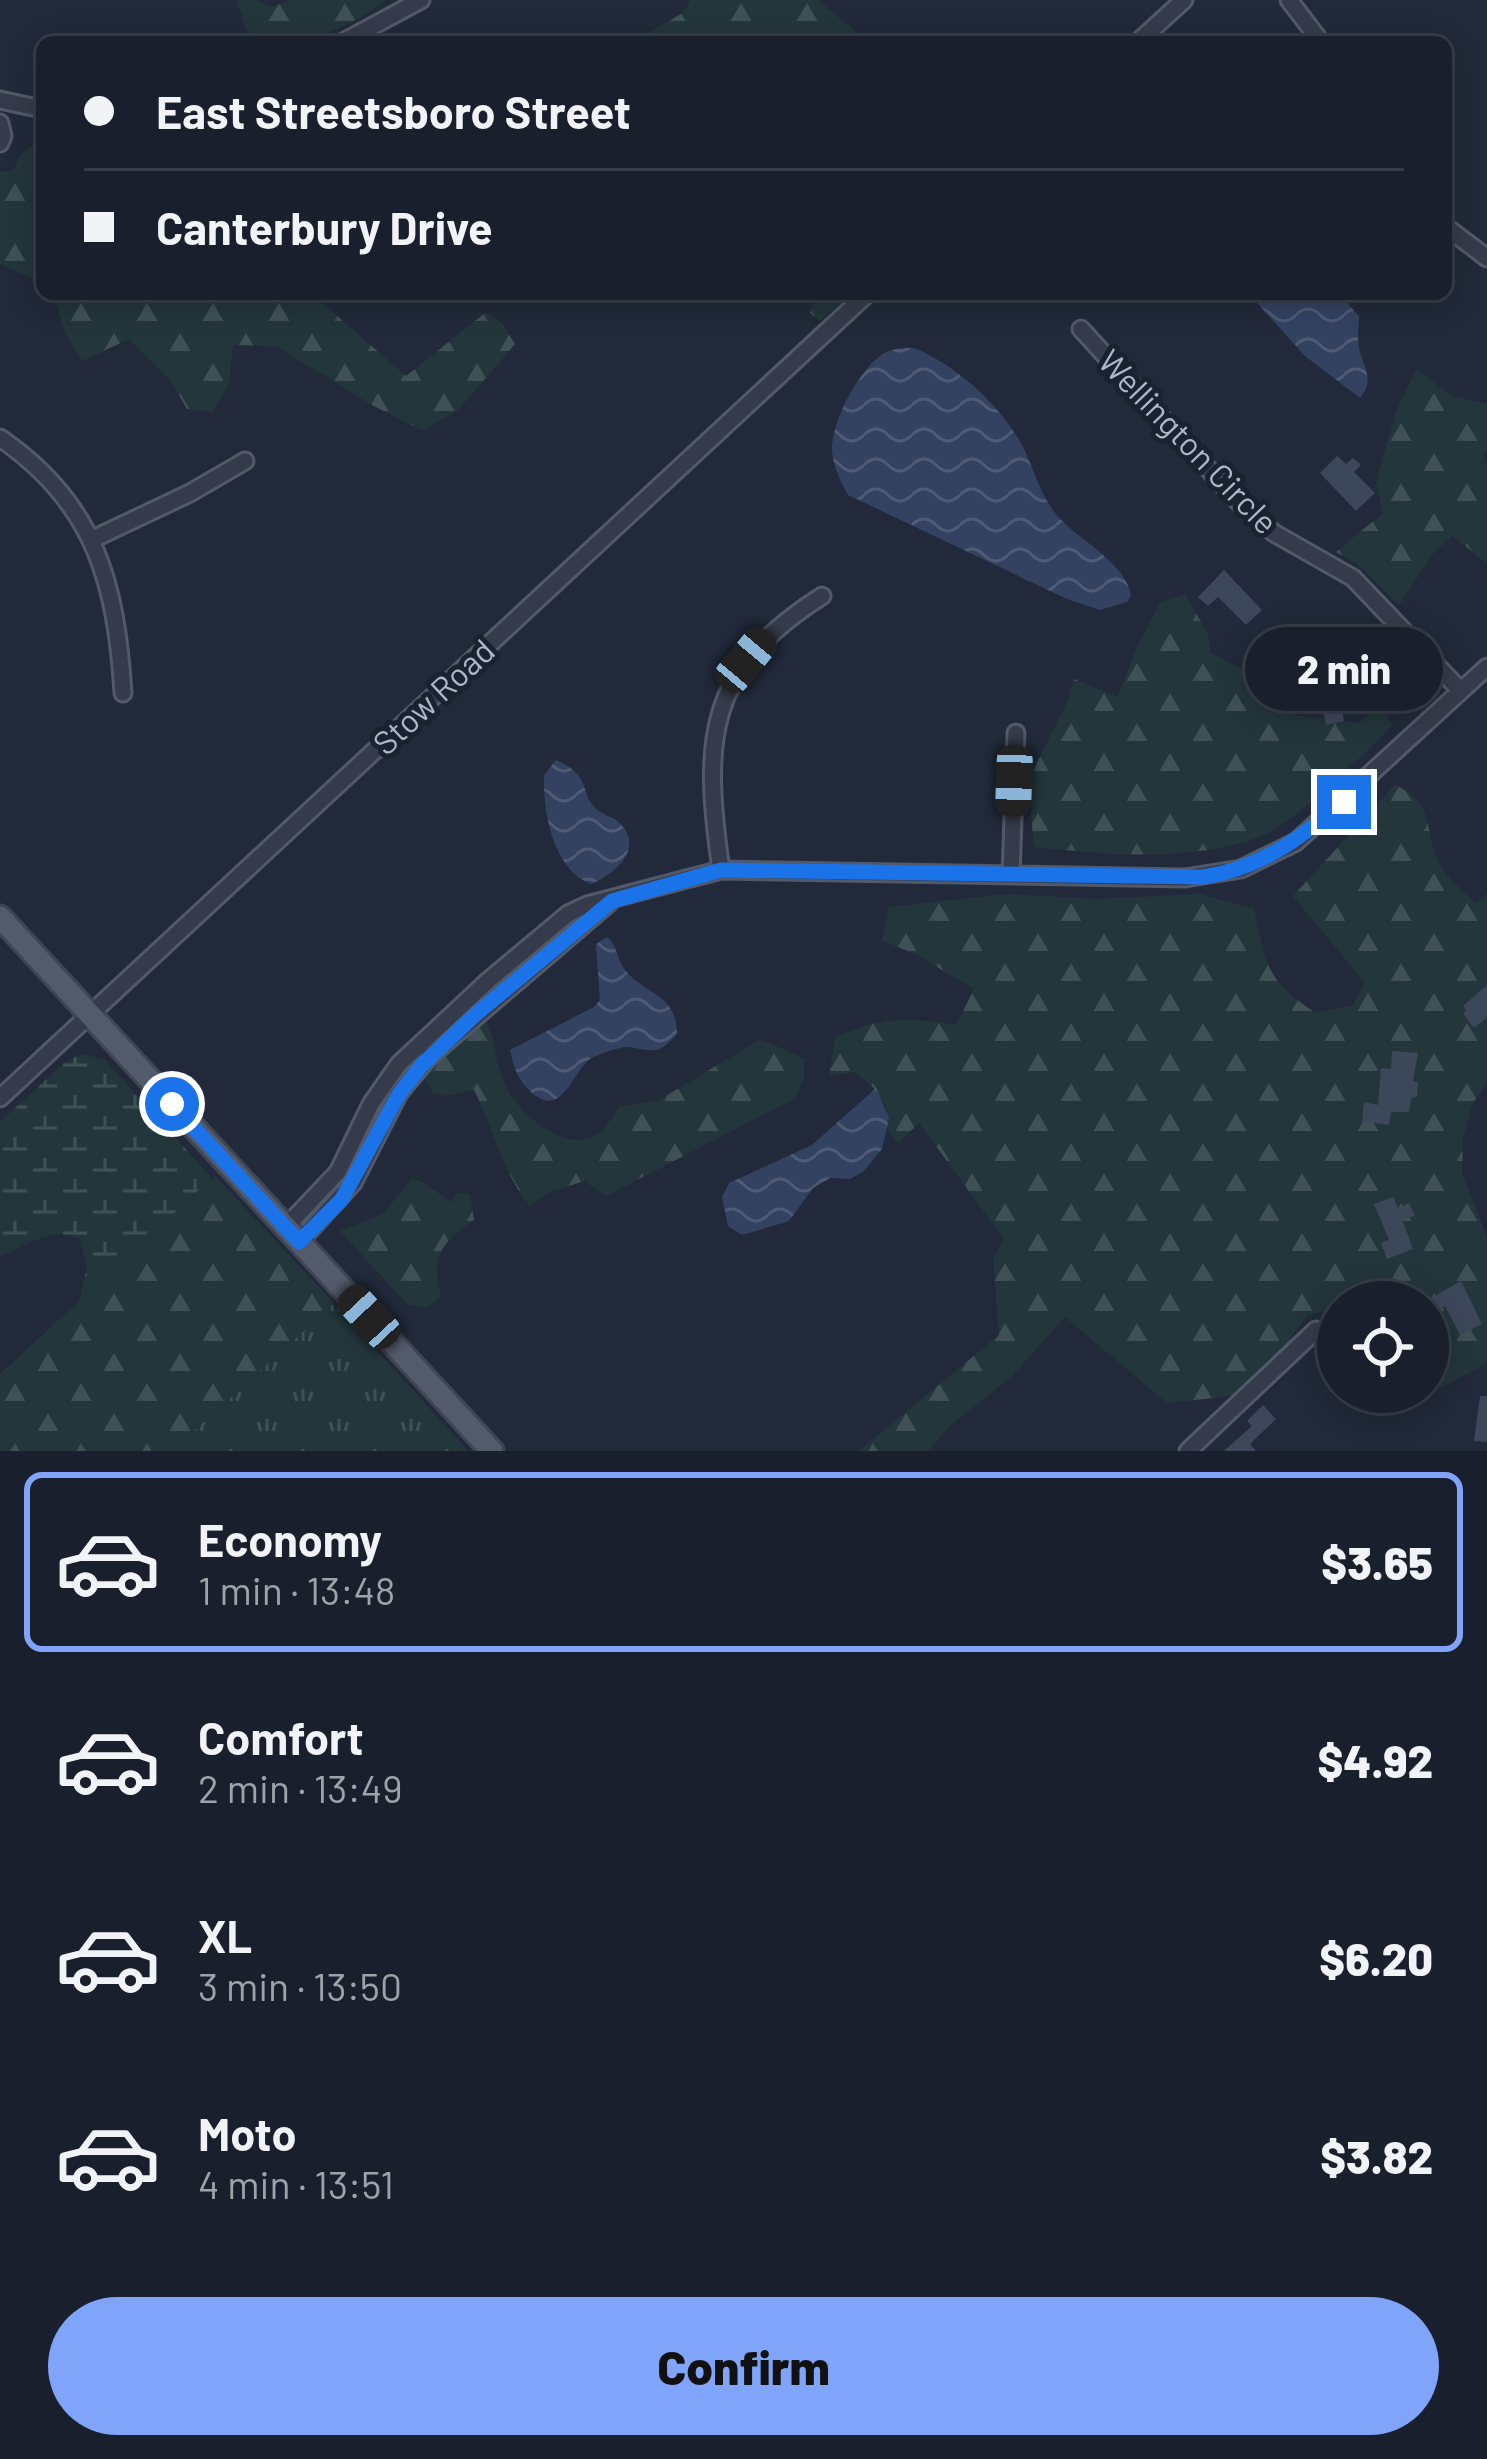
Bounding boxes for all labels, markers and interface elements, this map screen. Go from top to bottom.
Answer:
text: East Streetsboro Street [156,84,631,138]
text: Canterbury Drive [156,200,493,254]
street label: Wellington Circle [1091,341,1287,541]
car [709,621,783,699]
callout: 2 min [1245,628,1443,712]
street label: Stow Road [364,630,502,762]
text: 2 min [1297,645,1391,692]
car [995,744,1033,818]
route end [1317,775,1371,829]
route start [145,1077,199,1131]
car [331,1278,407,1356]
map controls [1317,1281,1449,1413]
button: locate [1317,1281,1449,1413]
icon: car [54,1508,162,1616]
text: Economy [198,1512,382,1566]
text: $3.65 [1321,1535,1433,1589]
text: 1 min · 13:48 [198,1566,395,1613]
icon: car [54,1706,162,1814]
text: Comfort [198,1710,364,1764]
text: $4.92 [1317,1733,1433,1787]
text: 2 min · 13:49 [198,1764,402,1811]
icon: car [54,1904,162,2012]
text: XL [198,1908,252,1962]
text: $6.20 [1319,1931,1433,1985]
text: 3 min · 13:50 [198,1962,402,2009]
icon: car [54,2102,162,2210]
text: Moto [198,2106,296,2160]
text: $3.82 [1320,2129,1433,2183]
text: 4 min · 13:51 [198,2160,394,2207]
button: Confirm [48,2297,1439,2435]

